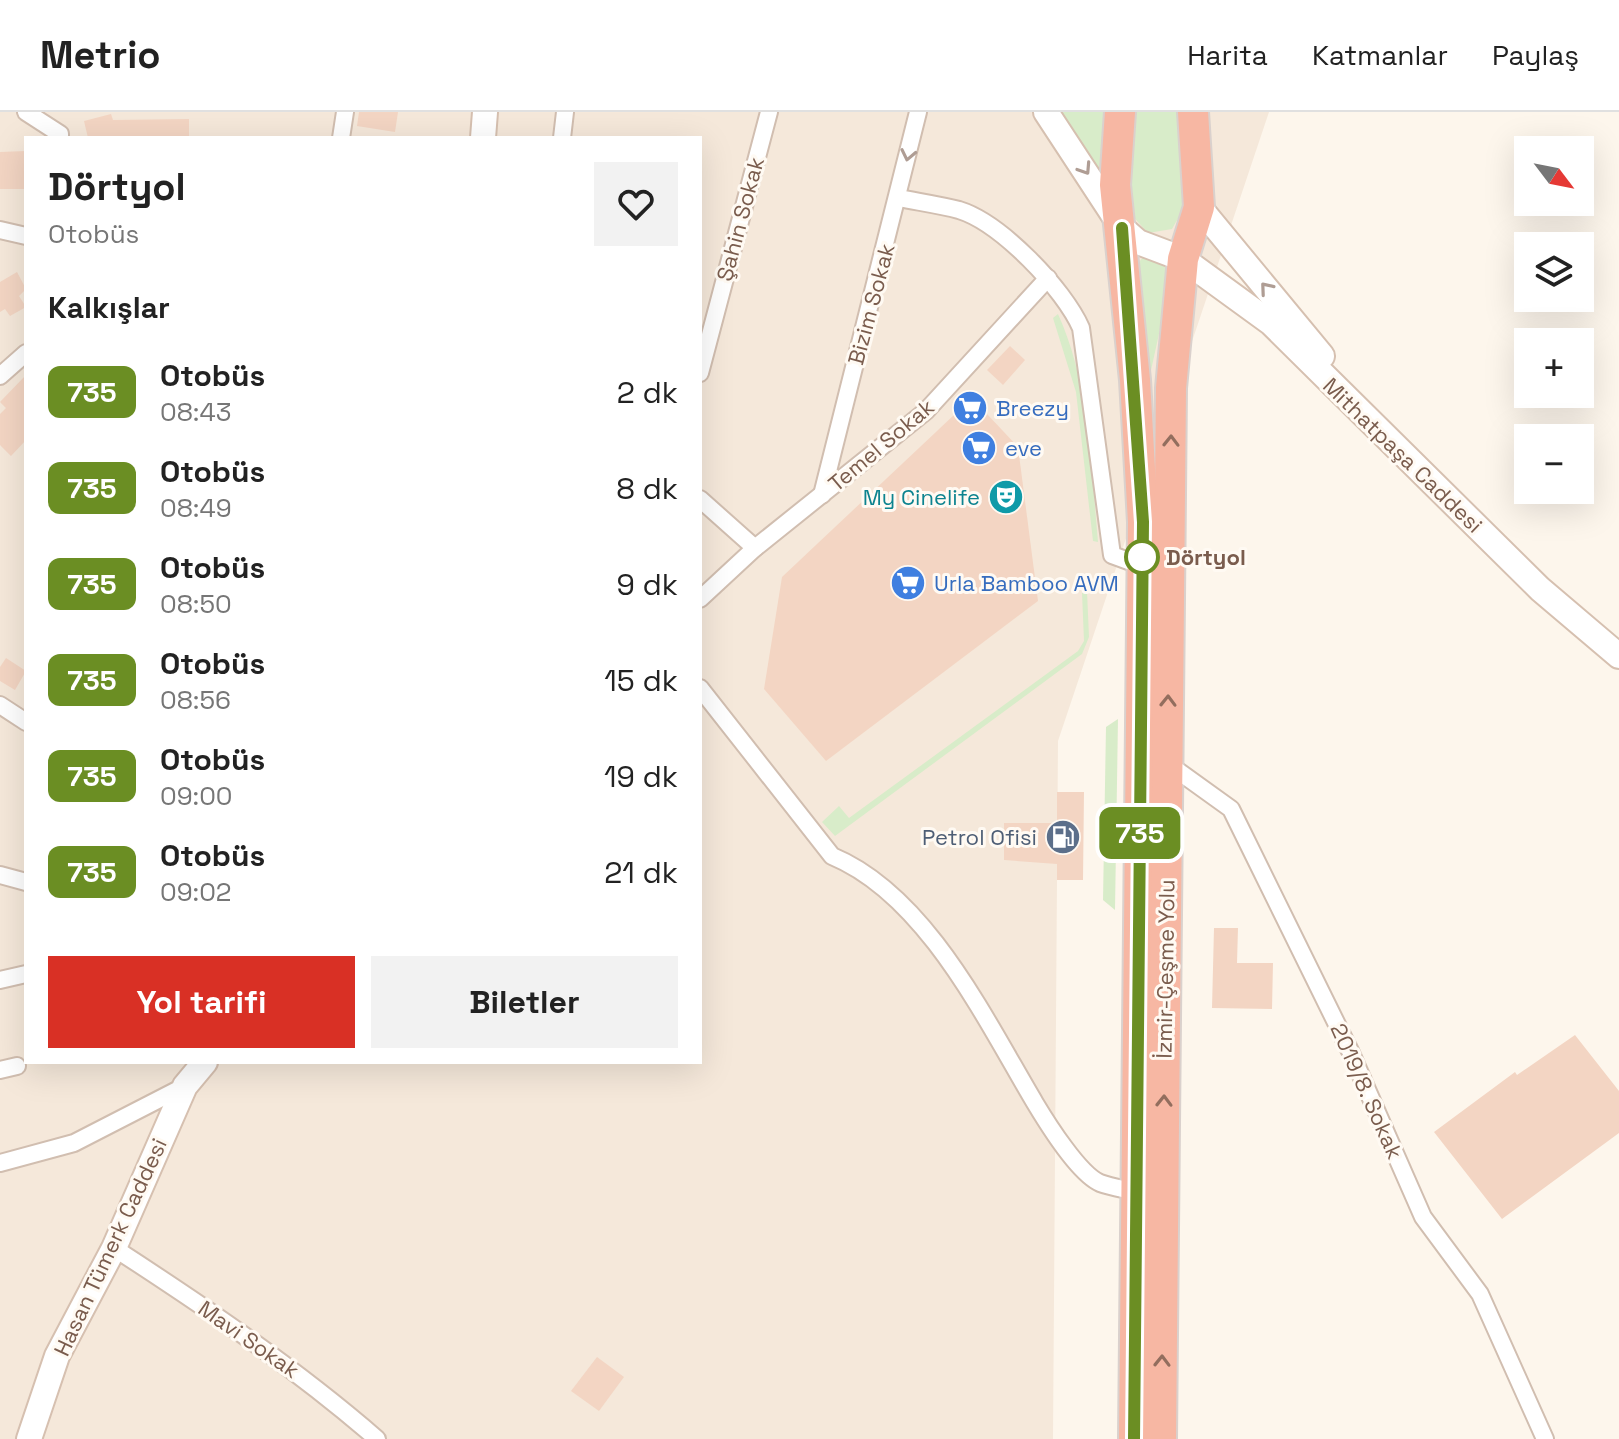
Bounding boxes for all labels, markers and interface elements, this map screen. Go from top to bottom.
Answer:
text: Metrio [40,31,161,79]
text: Harita [1187,37,1268,73]
text: Katmanlar [1312,37,1448,73]
text: Paylaş [1492,37,1579,73]
north arrow [1514,136,1594,216]
map controls [1514,136,1594,504]
one-way arrow [900,148,917,161]
street label: Şahin Sokak [710,154,770,284]
one-way arrow [1076,160,1091,175]
button: heart [594,162,678,246]
text: Dörtyol [48,163,186,211]
text: Otobüs [48,217,139,251]
button: layers [1514,232,1594,312]
street label: Bizim Sokak [841,240,901,368]
one-way arrow [1261,283,1276,297]
text: Kalkışlar [48,288,170,327]
button: + [1514,328,1594,408]
text: Otobüs [160,356,265,395]
street label: Mithatpaşa Caddesi [1317,371,1489,539]
text: 2 dk [617,373,678,412]
text: 735 [67,374,117,410]
supermarket icon: Breezy [951,389,989,427]
street label: Temel Sokak [822,392,940,497]
place label: Breezy [996,394,1069,422]
text: 08:43 [160,395,231,429]
button: − [1514,424,1594,504]
supermarket icon: eve [960,429,998,467]
place label: eve [1005,434,1042,462]
one-way arrow [1162,434,1180,447]
text: Otobüs [160,452,265,491]
text: 8 dk [616,469,678,508]
text: 735 [67,470,117,506]
theatre icon: My Cinelife [987,478,1025,516]
place label: My Cinelife [863,483,980,511]
text: 08:49 [160,491,232,525]
marker: Dörtyol [1125,540,1159,574]
place label: Dörtyol [1166,543,1246,571]
text: Otobüs [160,548,265,587]
supermarket icon: Urla Bamboo AVM [889,564,927,602]
text: 9 dk [616,565,678,604]
text: 735 [67,566,117,602]
place label: Urla Bamboo AVM [934,569,1119,597]
text: 08:50 [160,587,232,621]
text: Otobüs [160,644,265,683]
text: 15 dk [604,661,678,700]
text: 735 [67,662,117,698]
text: 08:56 [160,683,231,717]
one-way arrow [1159,694,1177,707]
text: Otobüs [160,740,265,779]
text: 19 dk [604,757,678,796]
text: 735 [67,758,117,794]
text: 09:00 [160,779,233,813]
line badge: 735 [1094,807,1186,859]
text: 735 [1115,815,1165,851]
fuel station icon: Petrol Ofisi [1044,818,1082,856]
place label: Petrol Ofisi [922,823,1037,851]
text: Otobüs [160,836,265,875]
text: 21 dk [604,853,678,892]
text: 735 [67,854,117,890]
text: 09:02 [160,875,232,909]
street label: İzmir-Çeşme Yolu [1149,879,1181,1059]
button: Yol tarifi [48,956,355,1048]
button: Biletler [371,956,678,1048]
street label: 2019/8. Sokak [1325,1019,1409,1163]
one-way arrow [1155,1094,1173,1107]
street label: Hasan Tümerk Caddesi [47,1134,173,1360]
street label: Mavi Sokak [193,1294,305,1384]
one-way arrow [1153,1354,1170,1367]

